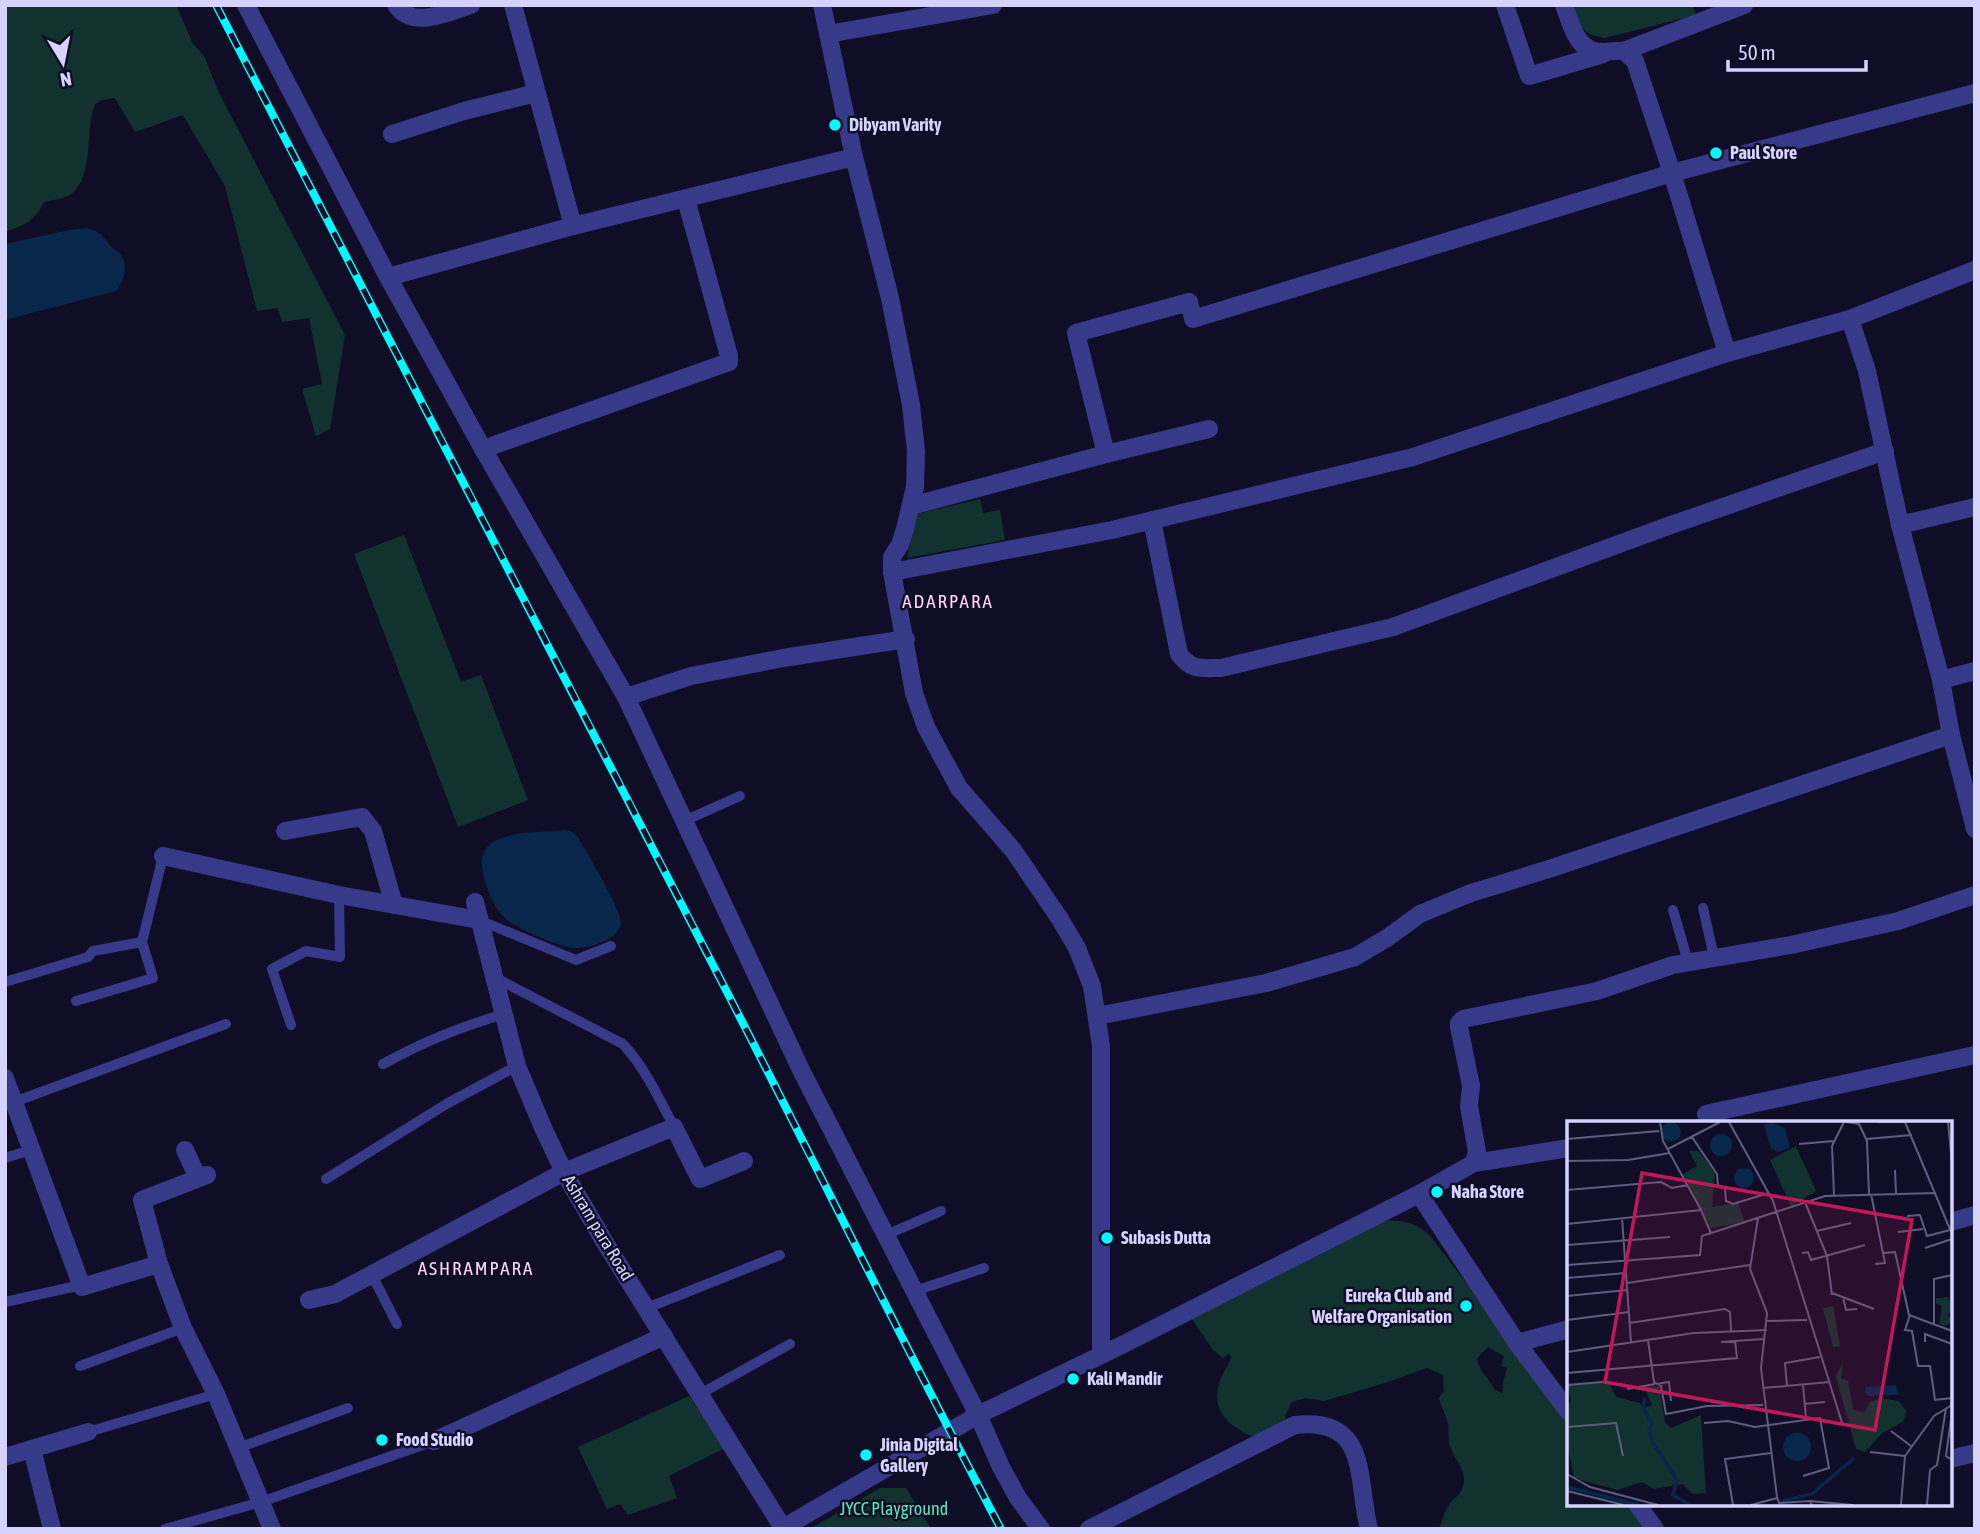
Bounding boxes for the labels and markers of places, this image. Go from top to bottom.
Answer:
place label: Dibyam Varity [849,114,942,135]
marker: Dibyam Varity [827,117,843,133]
place label: Paul Store [1730,142,1797,163]
marker: Paul Store [1708,145,1724,161]
place label: Naha Store [1451,1181,1524,1202]
marker: Naha Store [1429,1184,1445,1200]
place label: Subasis Dutta [1121,1227,1211,1248]
marker: Subasis Dutta [1099,1230,1115,1246]
place label: Eureka Club and Welfare Organisation [1311,1285,1452,1327]
marker: Eureka Club and Welfare Organisation [1458,1298,1474,1314]
place label: Kali Mandir [1087,1368,1163,1389]
marker: Kali Mandir [1065,1371,1081,1387]
place label: Food Studio [396,1429,473,1450]
marker: Food Studio [374,1432,390,1448]
place label: Jinia Digital Gallery [879,1434,958,1476]
marker: Jinia Digital Gallery [858,1447,874,1463]

